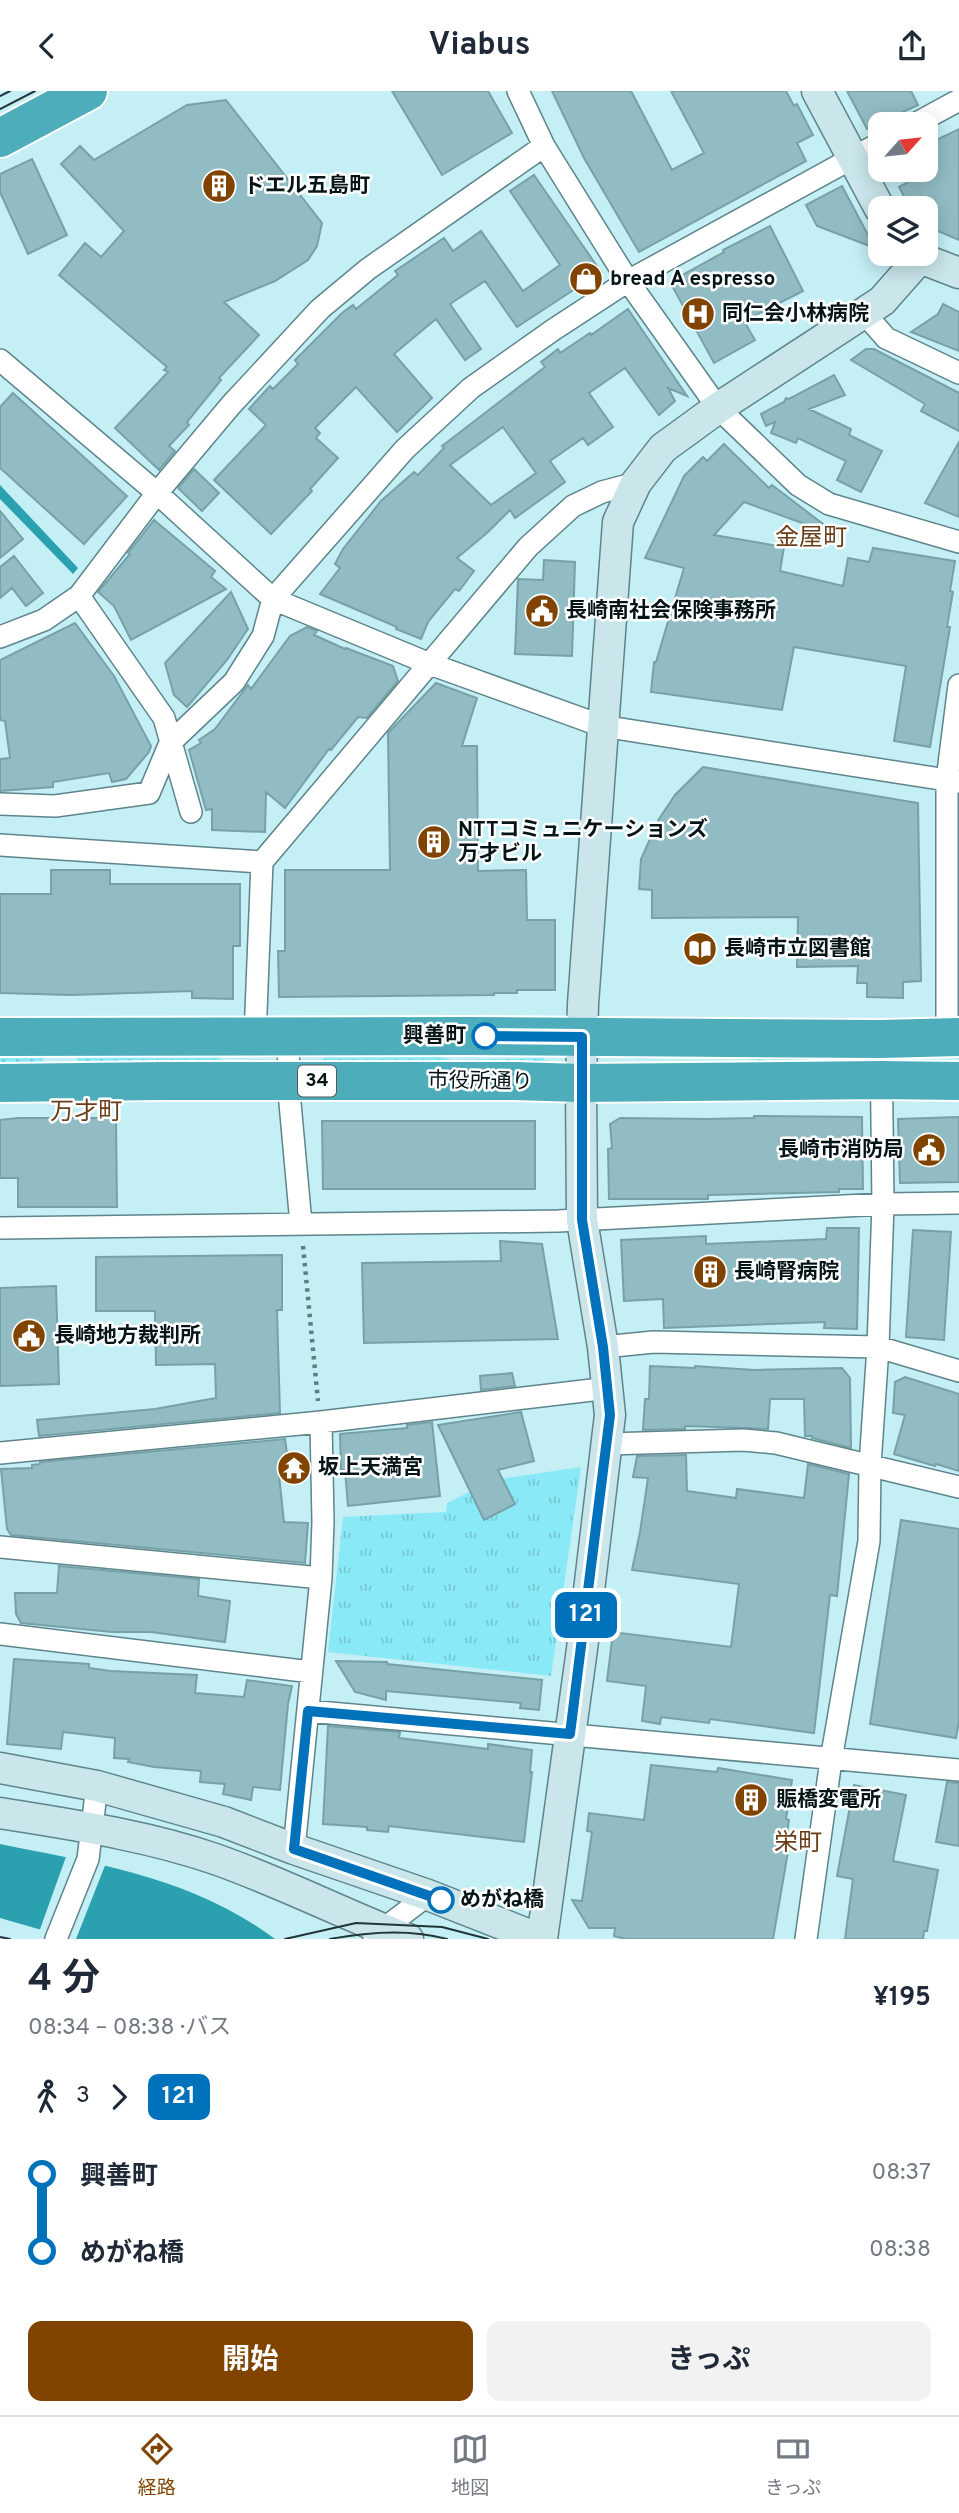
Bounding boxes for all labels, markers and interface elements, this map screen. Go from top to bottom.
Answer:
text: Viabus [429,26,530,66]
icon: back [28,27,66,65]
icon: share [893,27,931,65]
north arrow [868,112,938,182]
map controls [868,112,938,266]
building icon: ドエル五島町 [200,167,238,205]
place label: ドエル五島町 [244,173,370,200]
button: layers [868,196,938,266]
shop icon: bread A espresso [567,260,605,298]
place label: bread A espresso [610,266,775,293]
hospital icon: 同仁会小林病院 [679,295,717,333]
place label: 同仁会小林病院 [722,301,869,328]
district label: 金屋町 [775,524,847,554]
public building icon: 長崎南社会保険事務所 [523,592,561,630]
place label: 長崎南社会保険事務所 [566,598,776,625]
place label: NTTコミュニケーションズ 万才ビル [458,817,708,868]
building icon: NTTコミュニケーションズ 万才ビル [415,823,453,861]
library icon: 長崎市立図書館 [681,930,719,968]
place label: 長崎市立図書館 [724,936,871,963]
place label: 興善町 [403,1023,466,1050]
marker: 興善町 [472,1023,498,1049]
road number: 34 [298,1065,336,1097]
street label: 市役所通り [427,1068,533,1096]
district label: 万才町 [50,1098,122,1128]
public building icon: 長崎市消防局 [910,1131,948,1169]
place label: 長崎市消防局 [778,1137,904,1164]
building icon: 長崎腎病院 [691,1253,729,1291]
place label: 長崎腎病院 [734,1259,839,1286]
public building icon: 長崎地方裁判所 [10,1317,48,1355]
place label: 長崎地方裁判所 [54,1323,201,1350]
temple icon: 坂上天満宮 [275,1449,313,1487]
place label: 坂上天満宮 [318,1455,423,1482]
line badge: 121 [546,1592,626,1638]
text: 121 [569,1600,603,1630]
building icon: 賑橋変電所 [732,1781,770,1819]
place label: 賑橋変電所 [776,1787,881,1814]
district label: 栄町 [774,1829,822,1859]
marker: めがね橋 [428,1887,454,1913]
place label: めがね橋 [460,1887,544,1914]
text: 4 分 [28,1956,100,2005]
text: ¥195 [873,1982,931,2015]
text: 08:34 – 08:38 · バス [28,2014,231,2043]
icon: walk [28,2078,66,2116]
icon: forward [100,2078,138,2116]
text: 3 [76,2082,90,2111]
text: 121 [162,2082,196,2112]
text: 08:37 [871,2159,931,2188]
text: 興善町 [80,2161,158,2194]
text: 08:38 [869,2236,931,2265]
text: めがね橋 [80,2238,184,2271]
button: 開始 [28,2321,473,2401]
button: きっぷ [487,2321,931,2401]
tab: 経路 [138,2430,176,2501]
tab: 地図 [451,2430,489,2501]
tab: きっぷ [765,2430,821,2501]

